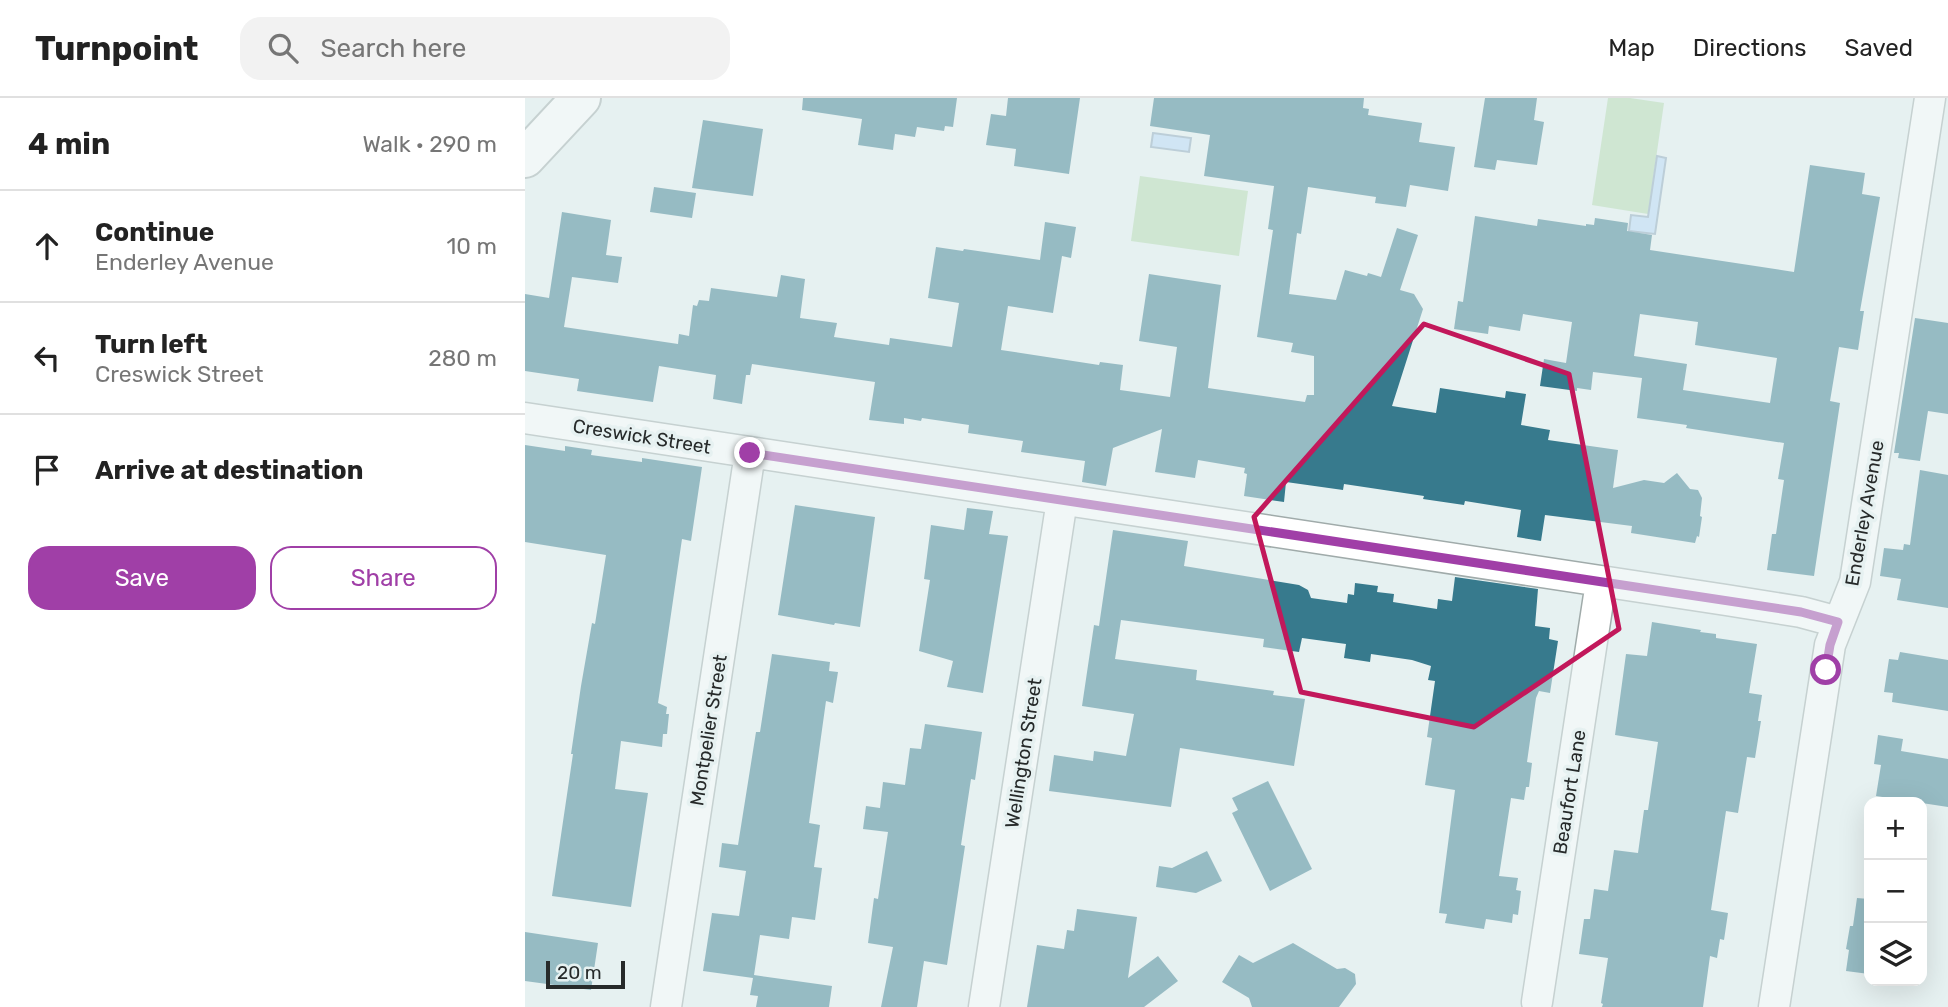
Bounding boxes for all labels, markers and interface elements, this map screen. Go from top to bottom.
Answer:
search box [240,17,730,80]
text: Turnpoint [35,29,198,68]
icon: search [264,29,302,67]
text: Search here [320,33,466,64]
text: Map [1608,34,1655,62]
text: Directions [1693,34,1806,62]
text: Saved [1844,34,1913,62]
text: 4 min [28,126,110,162]
text: Walk · 290 m [362,130,497,158]
text: Continue [95,217,214,248]
icon: ahead [28,227,66,265]
text: 10 m [446,232,497,260]
text: Enderley Avenue [95,248,274,276]
text: Turn left [95,329,207,360]
icon: left [28,339,66,377]
text: 280 m [428,344,497,372]
text: Creswick Street [95,360,264,388]
street label: Creswick Street [571,414,713,459]
route end [734,437,765,468]
street label: Enderley Avenue [1840,438,1889,588]
icon: arrive [28,451,66,489]
text: Arrive at destination [95,455,363,486]
button: Save [28,546,256,610]
button: Share [270,546,497,610]
street label: Montpelier Street [685,652,732,807]
route start [1810,654,1841,685]
street label: Wellington Street [1000,676,1047,830]
street label: Beaufort Lane [1548,728,1591,856]
map controls [1864,797,1927,986]
button: + [1864,797,1927,860]
button: − [1864,860,1927,923]
button: layers [1864,923,1927,986]
scale bar [546,958,625,990]
text: 20 m [557,961,602,984]

